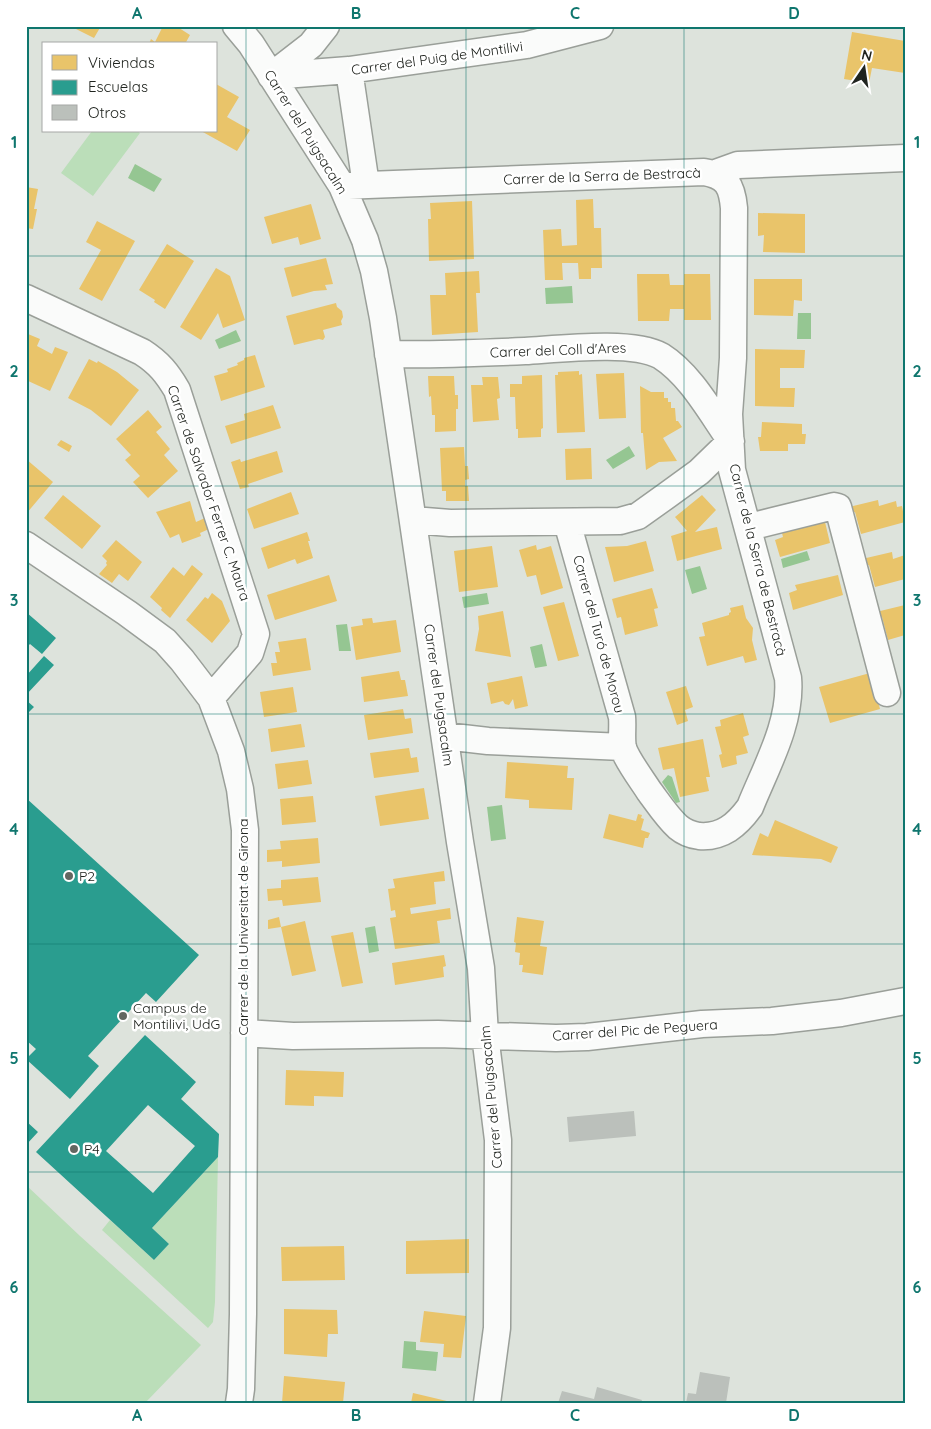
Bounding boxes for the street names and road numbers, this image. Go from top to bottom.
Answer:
street label: Carrer del Puig de Montilivi [350,37,524,79]
street label: Carrer del Puigsacalm [260,66,352,198]
street label: Carrer de la Serra de Bestracà [503,164,701,188]
street label: Carrer del Coll d'Ares [490,339,626,361]
street label: Carrer de Salvador Ferrer C. Maura [164,383,254,603]
street label: Carrer de la Serra de Bestracà [725,462,791,658]
street label: Carrer del Turó de Morou [569,553,629,715]
street label: Carrer del Puigsacalm [420,623,458,767]
street label: Carrer de la Universitat de Girona [234,818,252,1036]
street label: Carrer del Pic de Peguera [552,1015,718,1045]
street label: Carrer del Puigsacalm [476,1025,506,1169]

